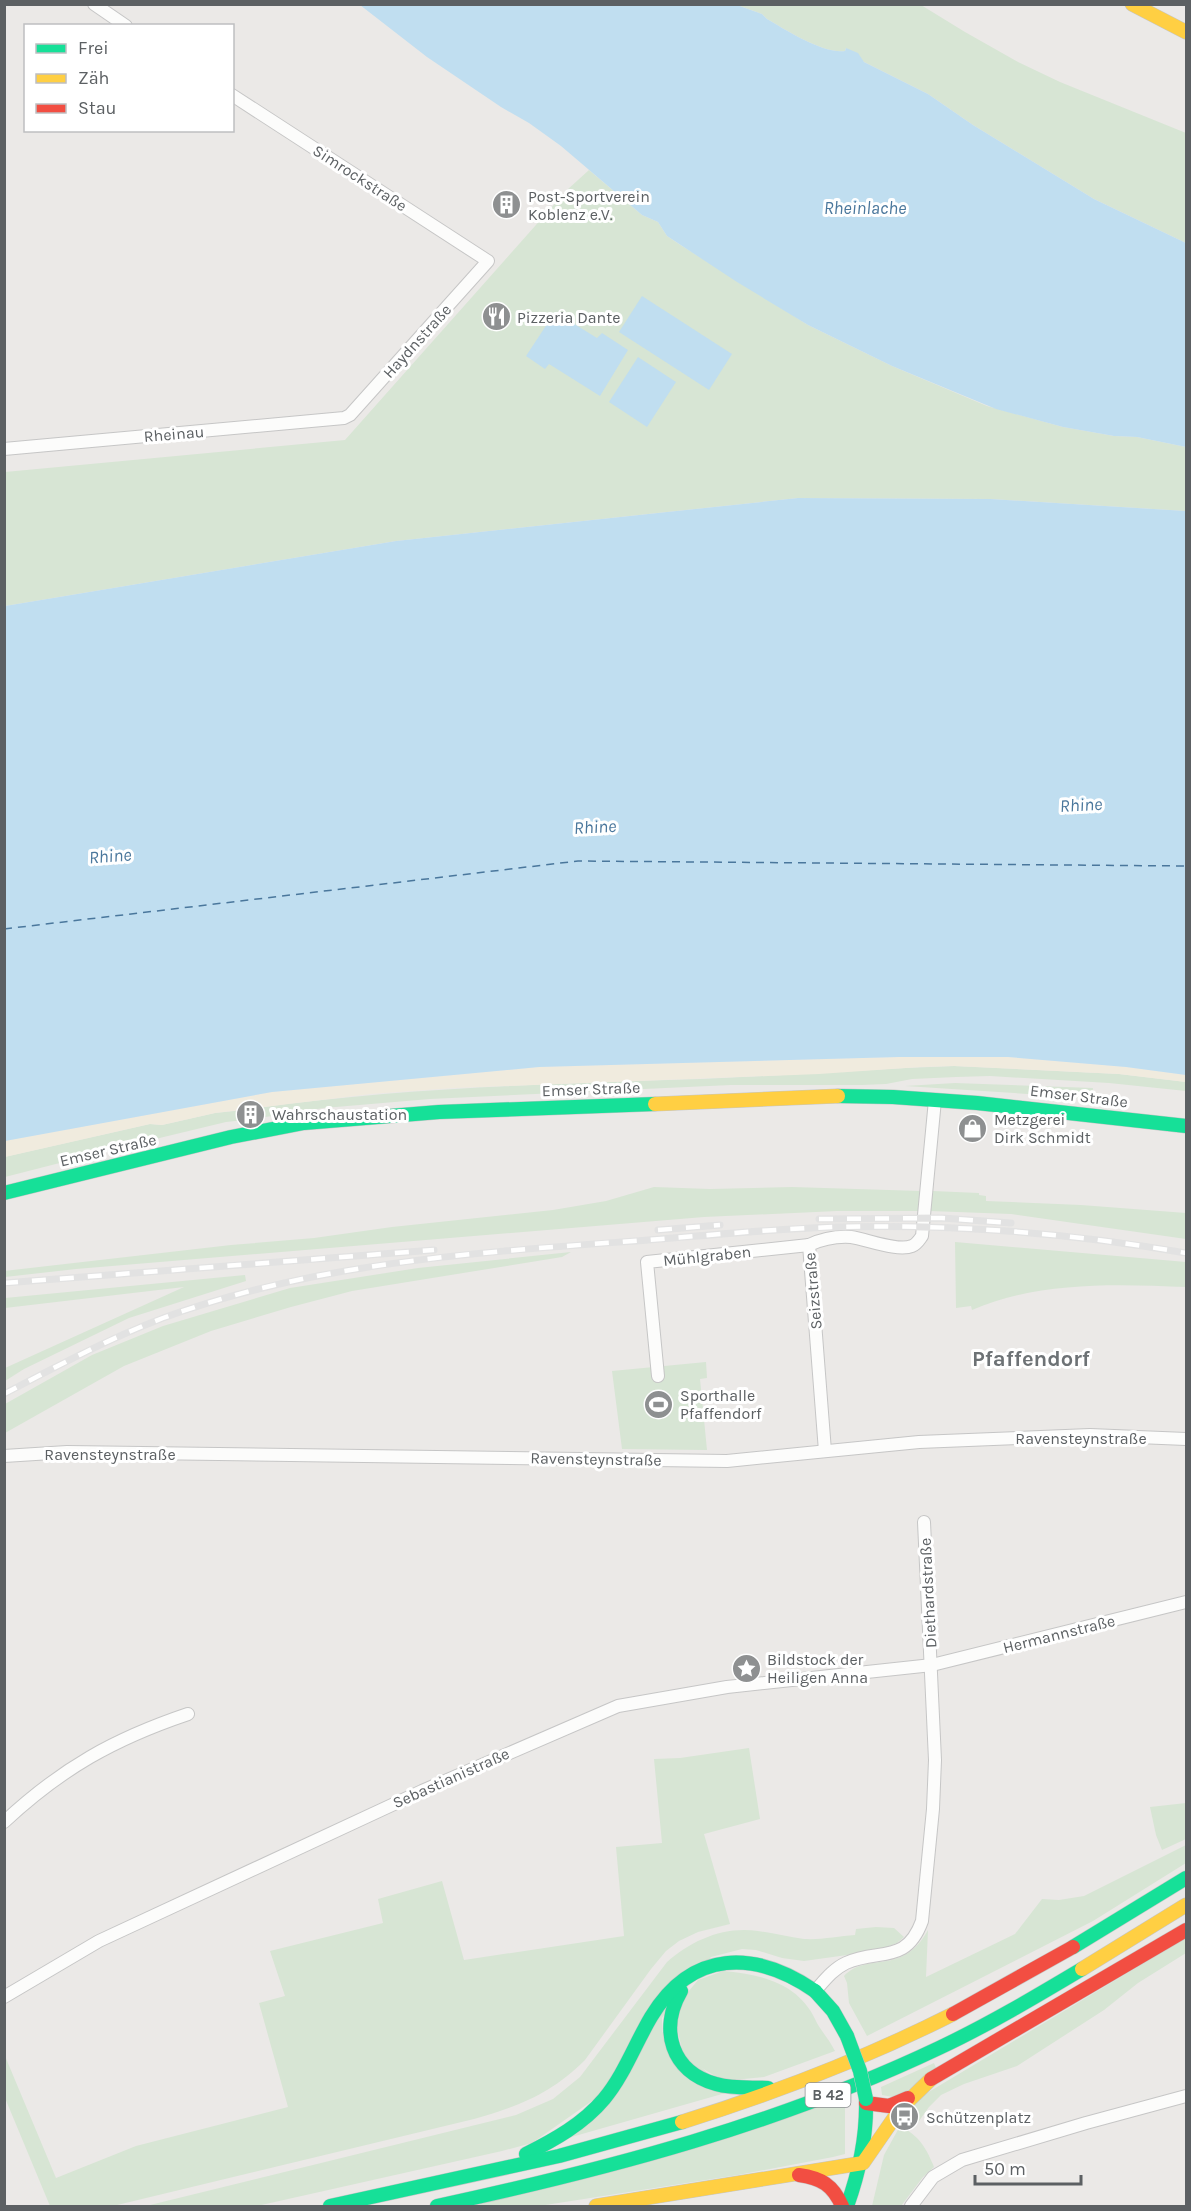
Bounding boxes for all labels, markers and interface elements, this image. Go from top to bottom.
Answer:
legend [24,24,234,132]
text: Frei [78,37,109,59]
text: Zäh [78,67,109,89]
text: Stau [78,97,116,119]
street label: Simrockstraße [309,141,411,215]
place label: Post-Sportverein Koblenz e.V. [528,187,650,224]
building icon: Post-Sportverein Koblenz e.V. [491,189,523,221]
water label: Rheinlache [824,197,906,219]
street label: Haydnstraße [379,300,455,382]
restaurant icon: Pizzeria Dante [480,301,512,333]
place label: Pizzeria Dante [517,308,620,327]
street label: Rheinau [143,422,205,446]
water label: Rhine [1059,793,1103,817]
water label: Rhine [573,815,617,839]
water label: Rhine [88,844,132,868]
street label: Emser Straße [541,1078,641,1100]
street label: Emser Straße [1029,1081,1129,1111]
building icon: Wahrschaustation [235,1098,267,1130]
place label: Wahrschaustation [272,1105,407,1124]
place label: Metzgerei Dirk Schmidt [994,1110,1091,1147]
shop icon: Metzgerei Dirk Schmidt [957,1112,989,1144]
street label: Emser Straße [58,1130,158,1170]
street label: Mühlgraben [662,1242,752,1270]
street label: Seizstraße [800,1252,826,1330]
district label: Pfaffendorf [972,1346,1091,1372]
place label: Sporthalle Pfaffendorf [680,1386,762,1423]
sports icon: Sporthalle Pfaffendorf [643,1388,675,1420]
street label: Ravensteynstraße [1015,1429,1147,1448]
street label: Ravensteynstraße [44,1445,176,1464]
street label: Ravensteynstraße [530,1448,662,1470]
street label: Diethardstraße [916,1537,940,1649]
street label: Hermannstraße [1001,1611,1117,1657]
place label: Bildstock der Heiligen Anna [767,1650,868,1687]
place icon: Bildstock der Heiligen Anna [730,1652,762,1684]
street label: Sebastianistraße [390,1744,512,1812]
road number: B 42 [806,2083,850,2107]
bus stop icon: Schützenplatz [889,2101,921,2133]
place label: Schützenplatz [926,2108,1031,2127]
scale bar [975,2148,1082,2186]
text: 50 m [984,2158,1026,2180]

